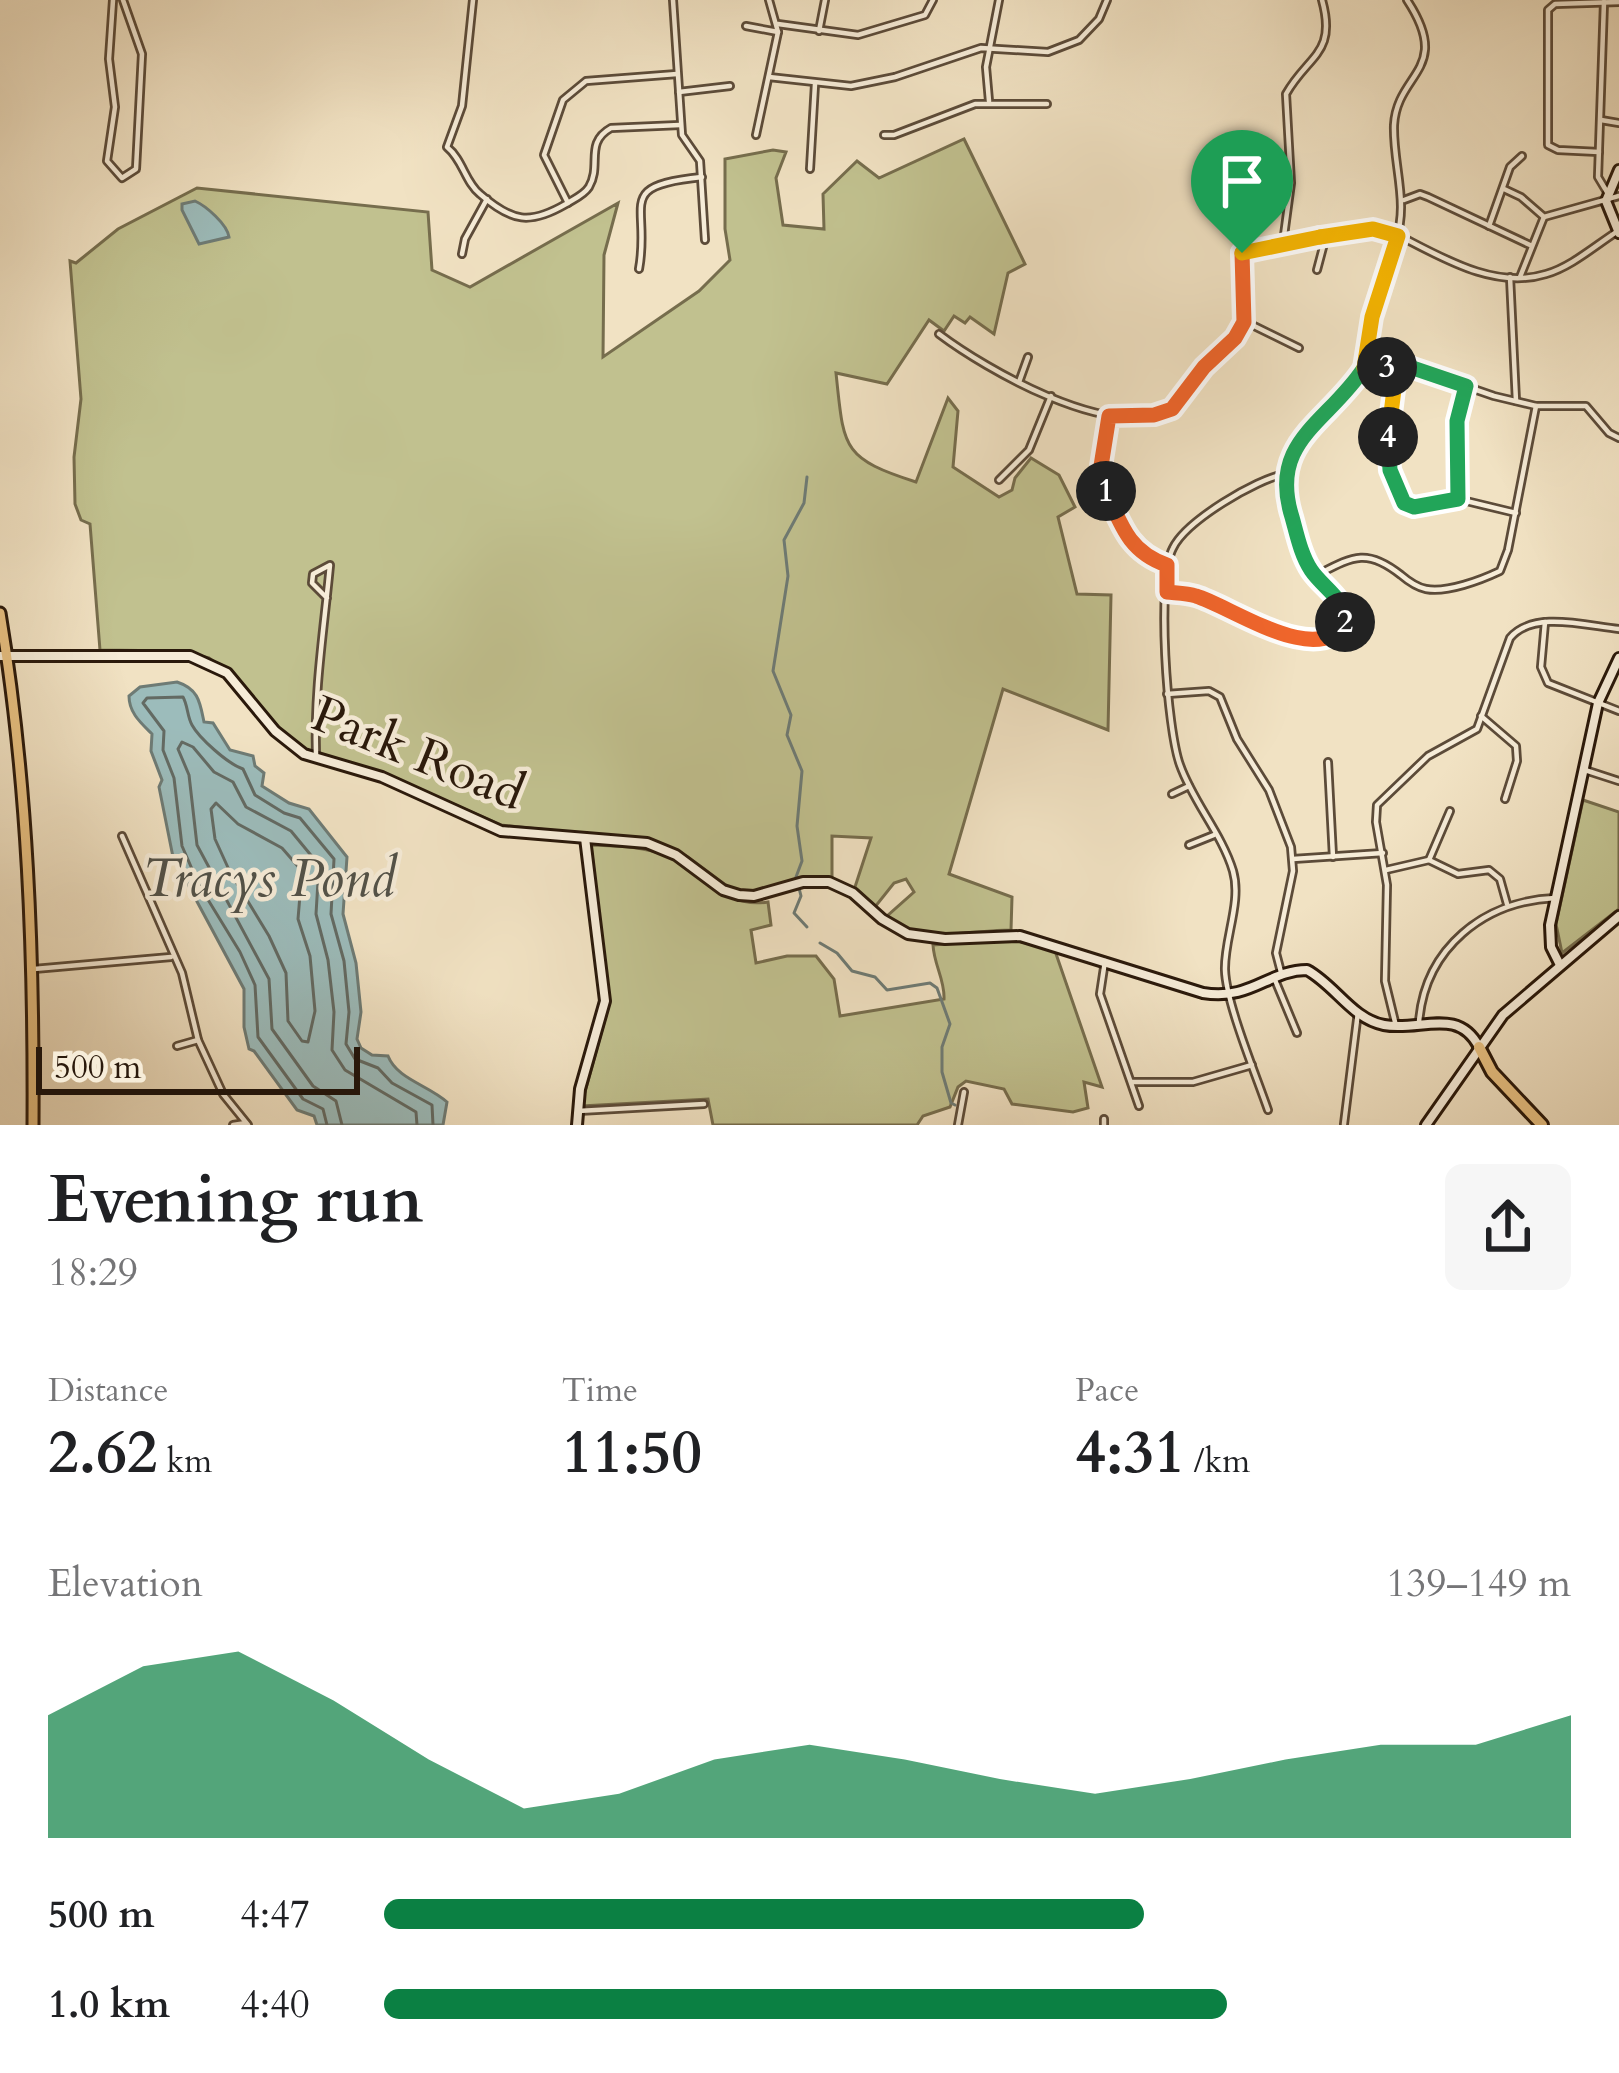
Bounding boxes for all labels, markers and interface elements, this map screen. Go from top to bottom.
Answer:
pin [1191,130,1293,253]
icon: arrive [1209,148,1275,214]
pin: 3 [1357,337,1417,397]
text: 3 [1379,344,1395,389]
pin: 4 [1358,407,1418,467]
text: 4 [1380,414,1396,459]
pin: 1 [1076,461,1136,521]
text: 1 [1098,468,1114,513]
pin: 2 [1315,592,1375,652]
text: 2 [1337,599,1353,644]
street label: Park Road [301,679,535,828]
water label: Tracys Pond [142,843,398,916]
scale bar [36,1041,360,1094]
text: 500 m [54,1045,141,1090]
text: Evening run [48,1156,423,1245]
button: share [1445,1164,1571,1290]
text: 18:29 [48,1246,138,1299]
text: Distance [48,1368,169,1413]
text: Time [562,1368,638,1413]
text: Pace [1075,1368,1139,1413]
text: 2.62 [48,1413,158,1494]
text: 11:50 [562,1413,702,1494]
text: 4:31 [1075,1413,1185,1494]
text: km [158,1439,212,1484]
text: /km [1185,1439,1250,1484]
text: Elevation [48,1557,203,1610]
text: 139–149 m [1386,1557,1571,1610]
text: 500 m [48,1888,154,1941]
text: 4:47 [240,1888,310,1941]
text: 1.0 km [48,1978,170,2031]
text: 4:40 [240,1978,310,2031]

